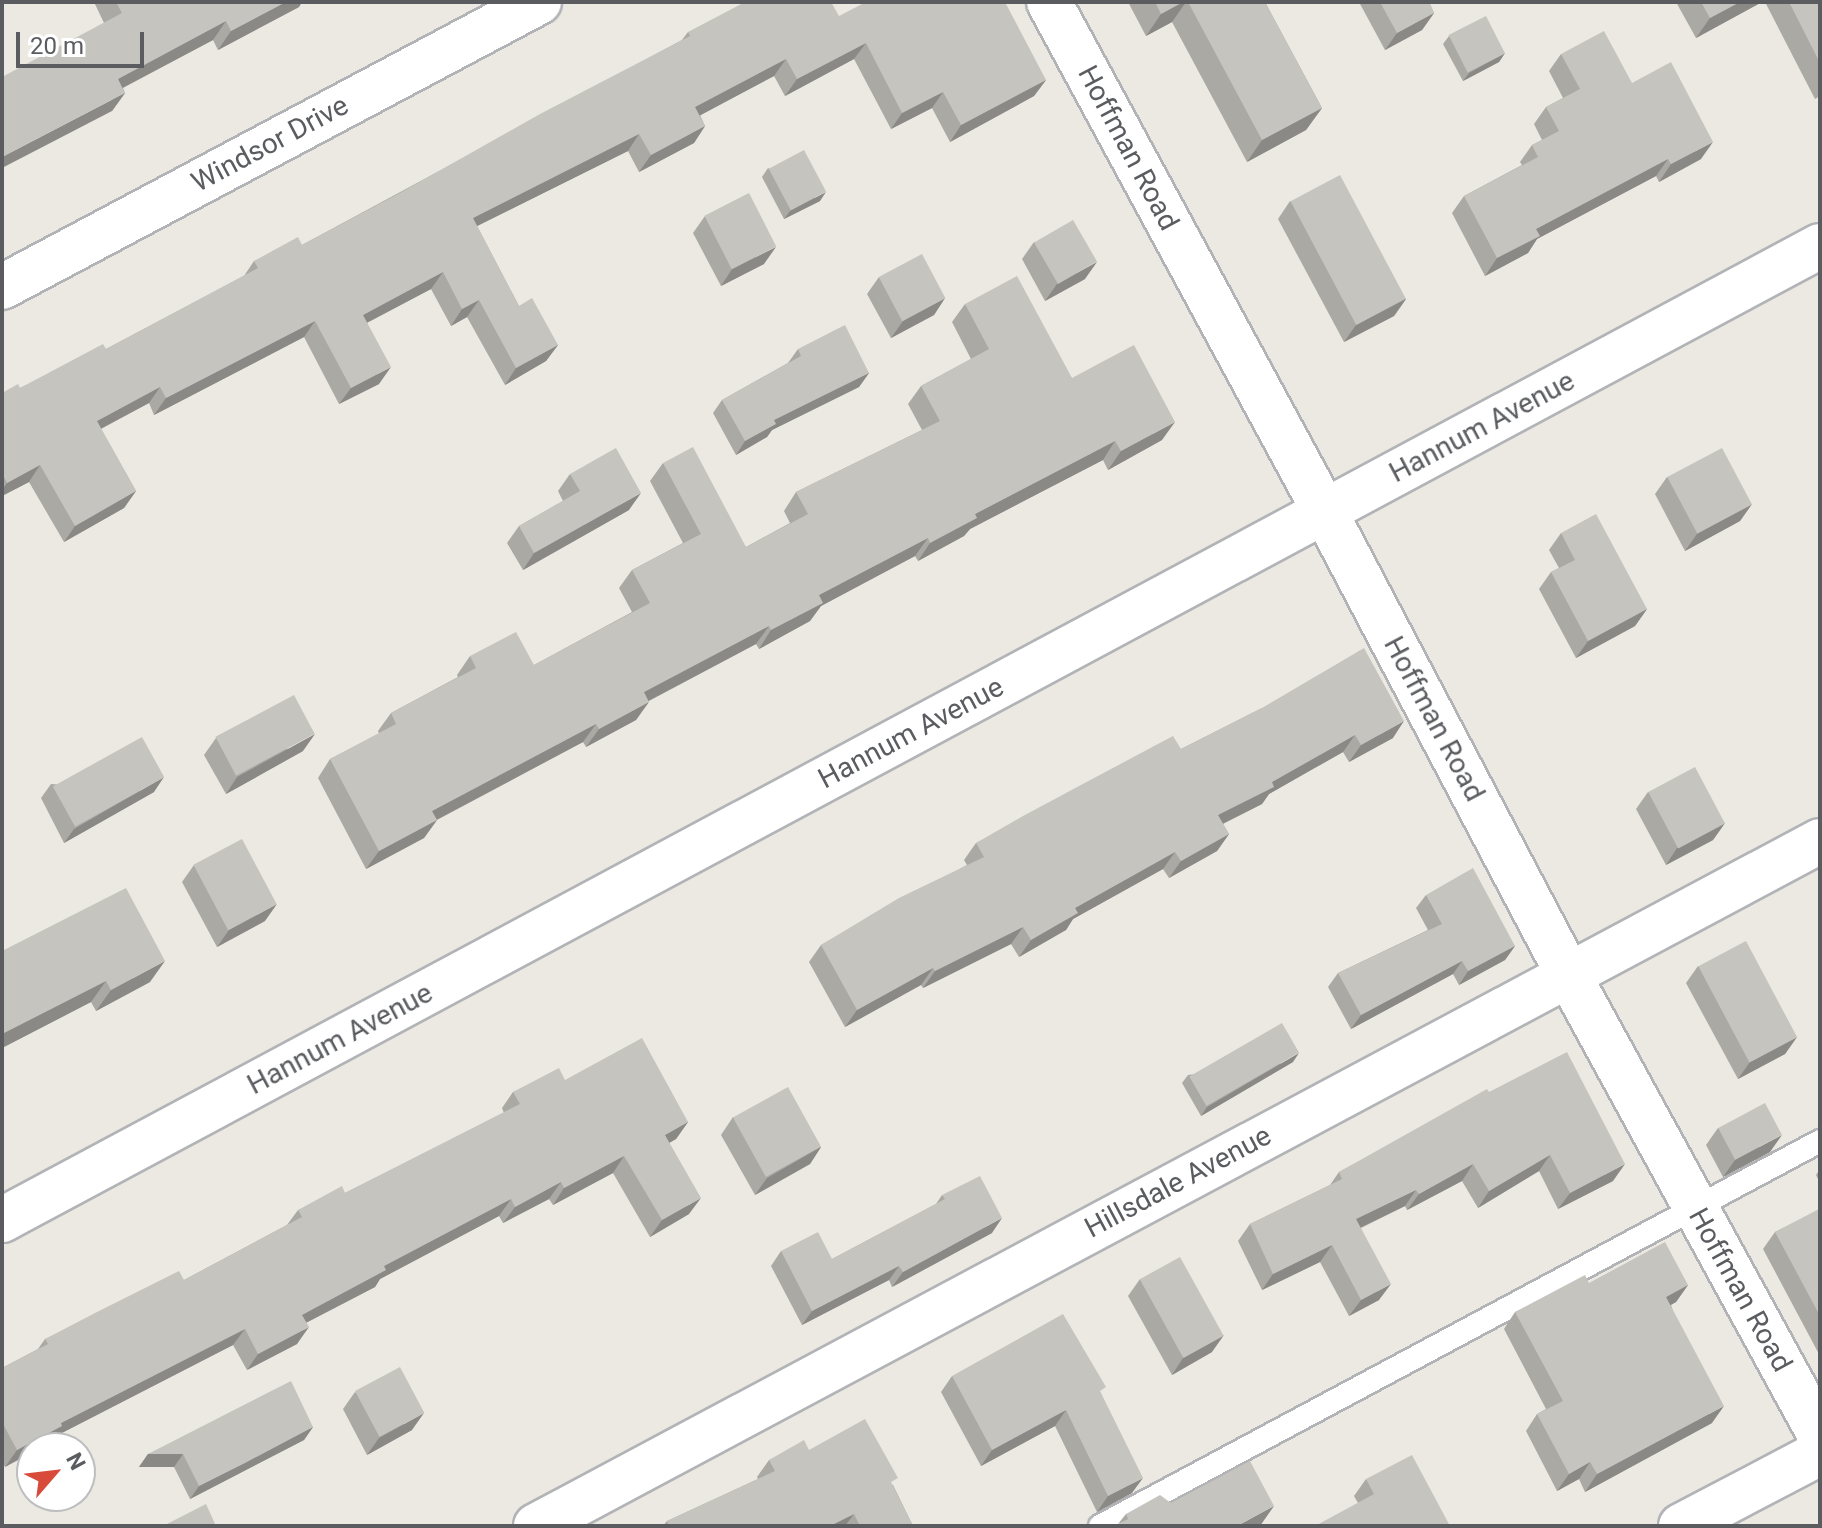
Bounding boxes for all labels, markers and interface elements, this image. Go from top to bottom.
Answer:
scale bar [20,16,148,66]
text: 20 m [30,32,84,60]
street label: Hoffman Road [1070,60,1186,236]
street label: Windsor Drive [186,89,354,199]
street label: Hannum Avenue [1384,364,1580,490]
street label: Hoffman Road [1376,631,1492,807]
street label: Hannum Avenue [813,670,1009,796]
street label: Hannum Avenue [242,976,438,1102]
street label: Hillsdale Avenue [1079,1119,1277,1245]
street label: Hoffman Road [1681,1202,1799,1378]
north arrow [16,1432,96,1512]
text: N [61,1449,91,1474]

